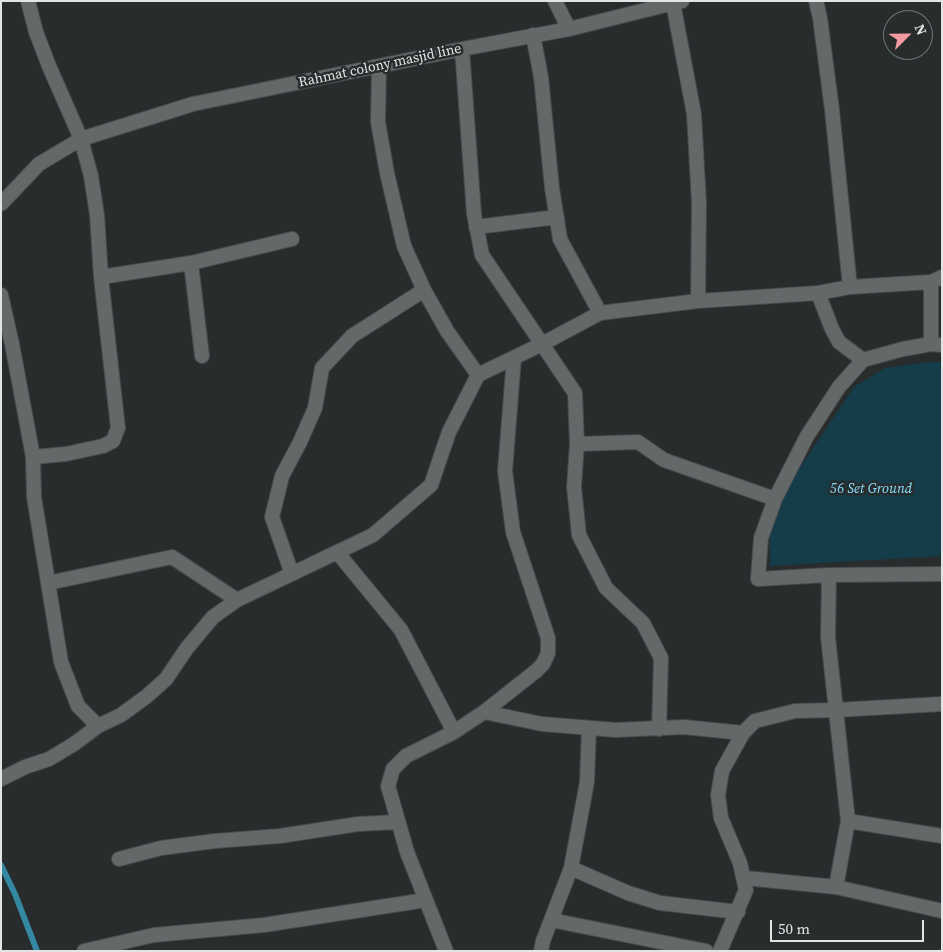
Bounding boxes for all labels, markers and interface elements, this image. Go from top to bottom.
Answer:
north arrow [883,10,933,60]
text: N [910,21,932,38]
street label: Rahmat colony masjid line [297,41,463,91]
park label: 56 Set Ground [830,481,912,497]
scale bar [773,910,927,942]
text: 50 m [778,918,810,939]

